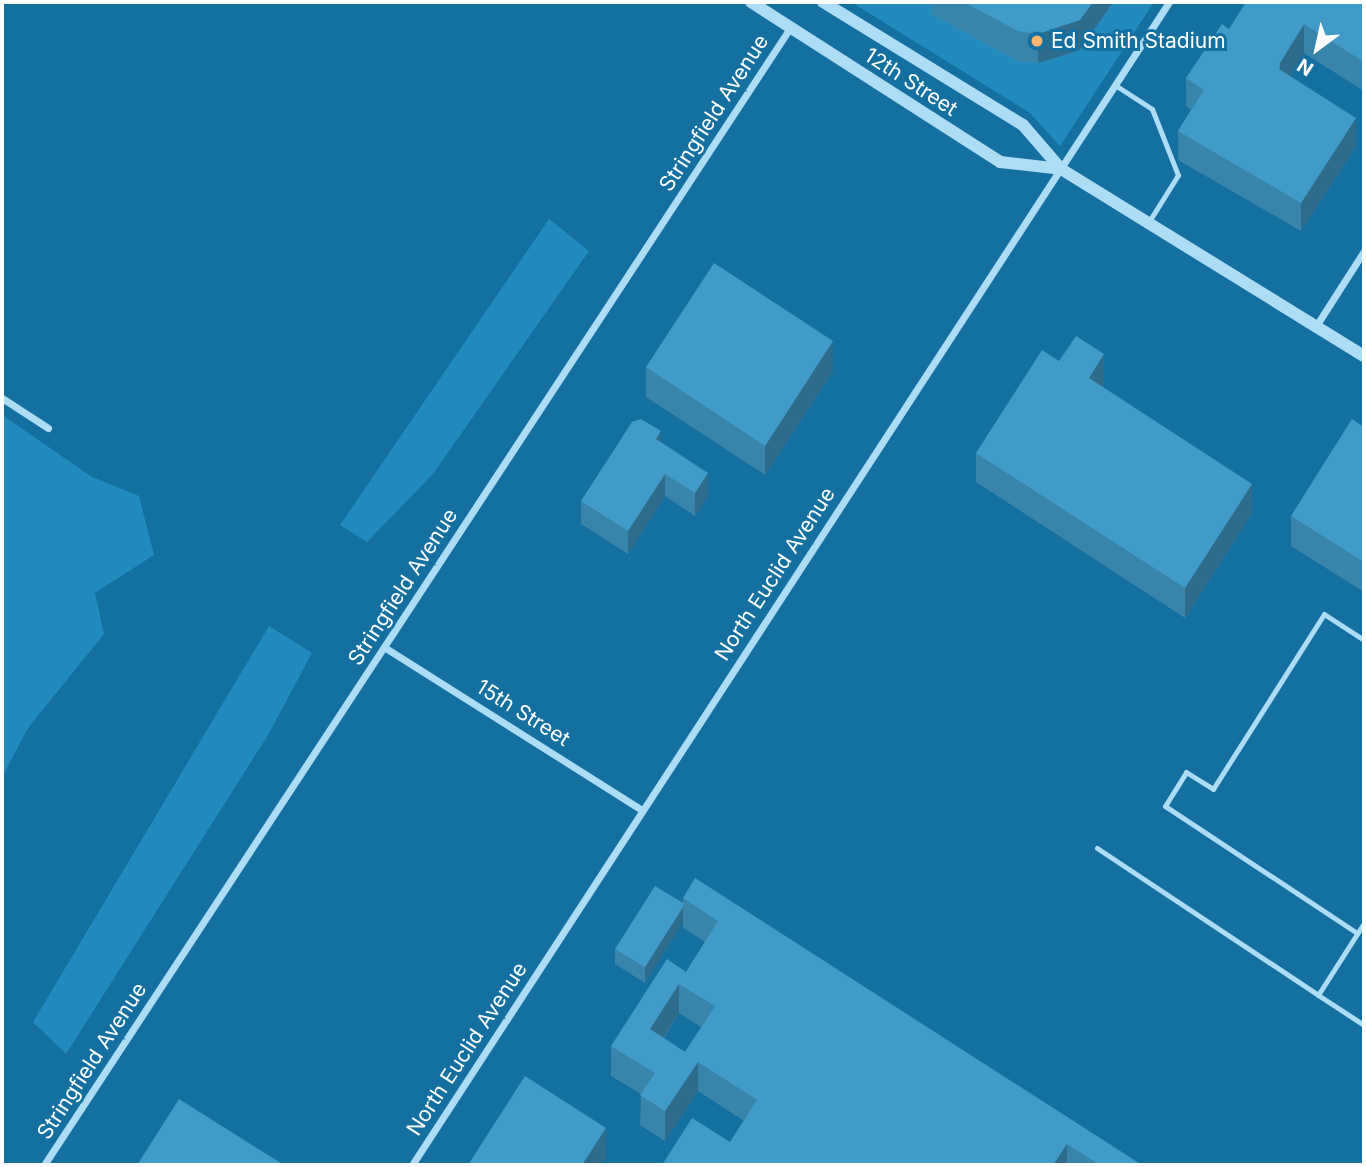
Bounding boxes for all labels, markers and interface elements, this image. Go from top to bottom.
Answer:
north arrow [1282,14,1352,84]
place label: Ed Smith Stadium [1051,28,1226,54]
street label: Stringfield Avenue [654,30,774,196]
marker: Ed Smith Stadium [1029,33,1045,49]
street label: 12th Street [860,43,962,121]
text: N [1293,53,1318,81]
street label: North Euclid Avenue [710,483,840,665]
street label: Stringfield Avenue [343,504,463,670]
street label: 15th Street [471,674,575,752]
street label: North Euclid Avenue [402,958,532,1140]
street label: Stringfield Avenue [32,978,152,1144]

